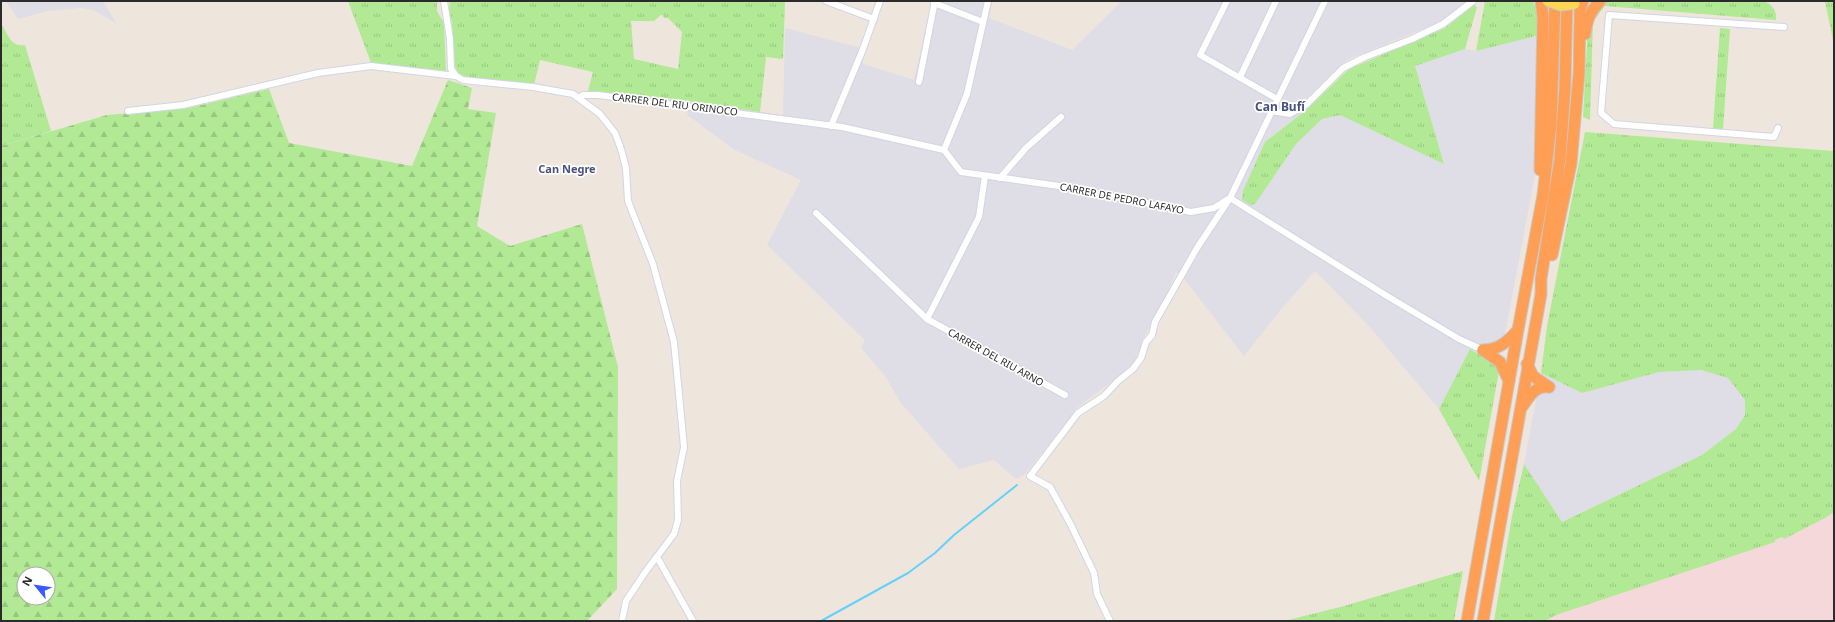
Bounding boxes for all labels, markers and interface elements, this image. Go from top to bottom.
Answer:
street label: CARRER DEL RIU ORINOCO [611,89,739,119]
district label: Can Bufí [1255,98,1306,115]
district label: Can Negre [538,161,596,176]
street label: CARRER DE PEDRO LAFAYO [1059,179,1185,217]
street label: CARRER DEL RIU ARNO [945,325,1047,389]
north arrow [16,566,56,606]
text: N [18,573,36,588]

